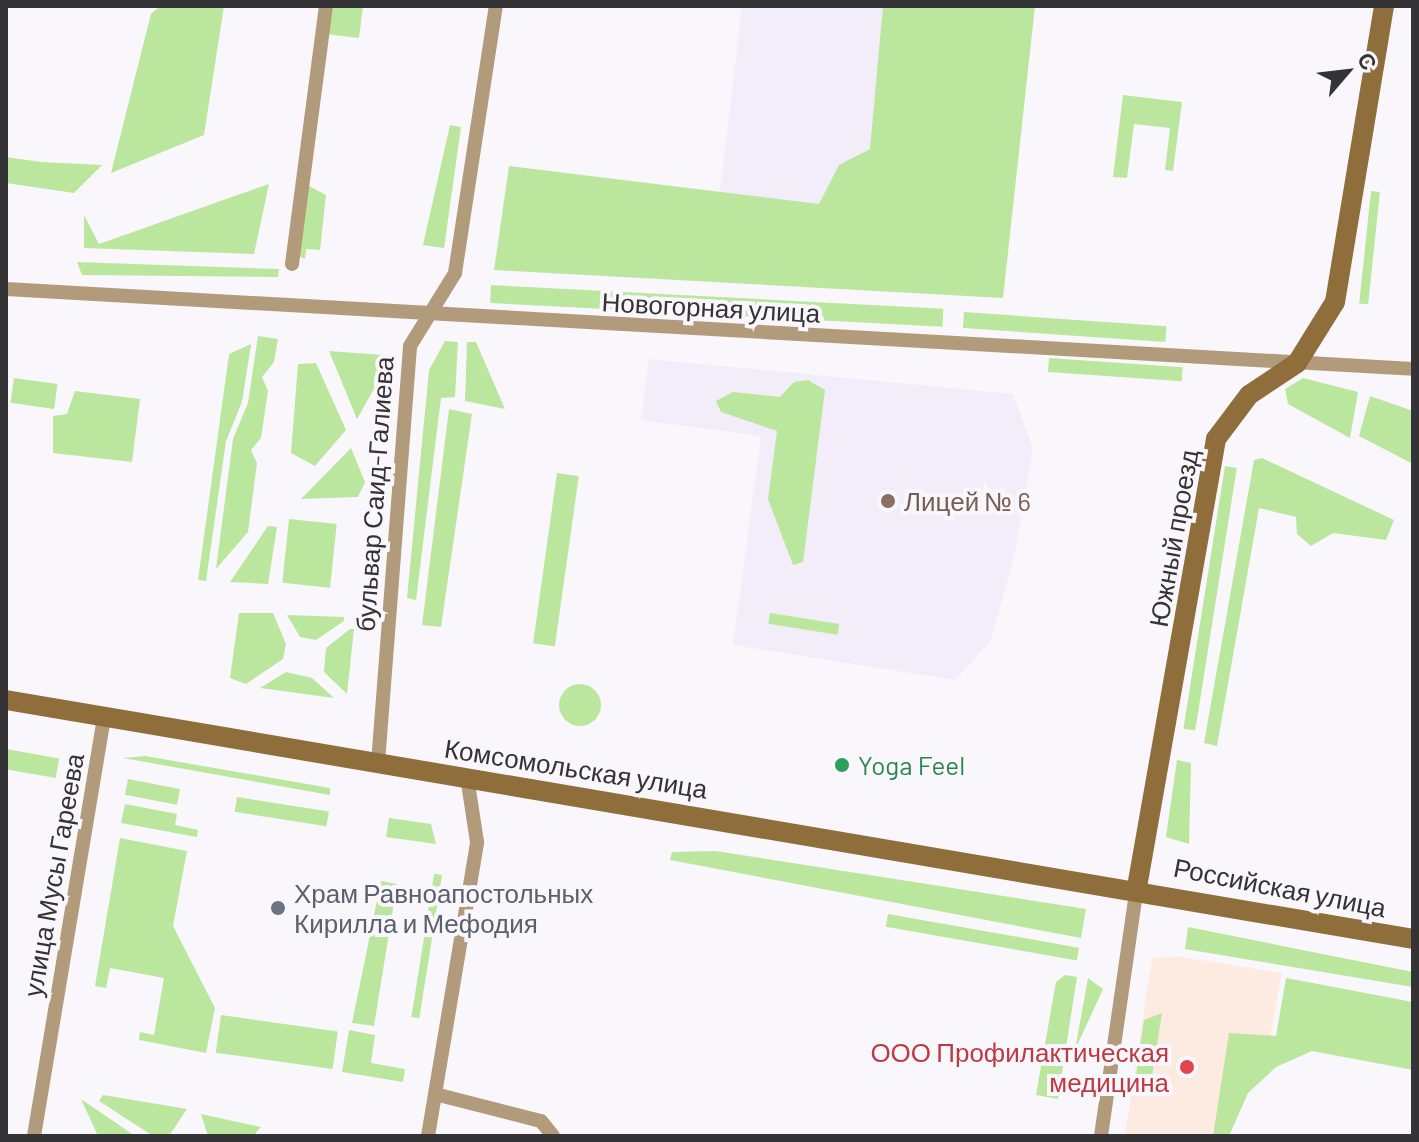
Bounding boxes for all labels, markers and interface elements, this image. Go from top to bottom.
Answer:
north arrow [1307,32,1387,112]
text: С [1353,48,1383,74]
street label: Новогорная улица [601,286,821,328]
street label: бульвар Саид-Галиева [349,355,399,633]
street label: Южный проезд [1142,447,1204,629]
place label: Лицей № 6 [904,485,1031,517]
marker: Лицей № 6 [879,492,897,510]
street label: Комсомольская улица [442,732,710,804]
place label: Yoga Feel [858,749,965,781]
street label: улица Мусы Гареева [16,751,90,999]
marker: Yoga Feel [833,756,851,774]
street label: Российская улица [1171,851,1389,923]
place label: Храм Равноапостольных Кирилла и Мефодия [294,877,593,938]
marker: Храм Равноапостольных Кирилла и Мефодия [269,899,287,917]
place label: ООО Профилактическая медицина [870,1036,1169,1098]
marker: ООО Профилактическая медицина [1176,1056,1198,1078]

